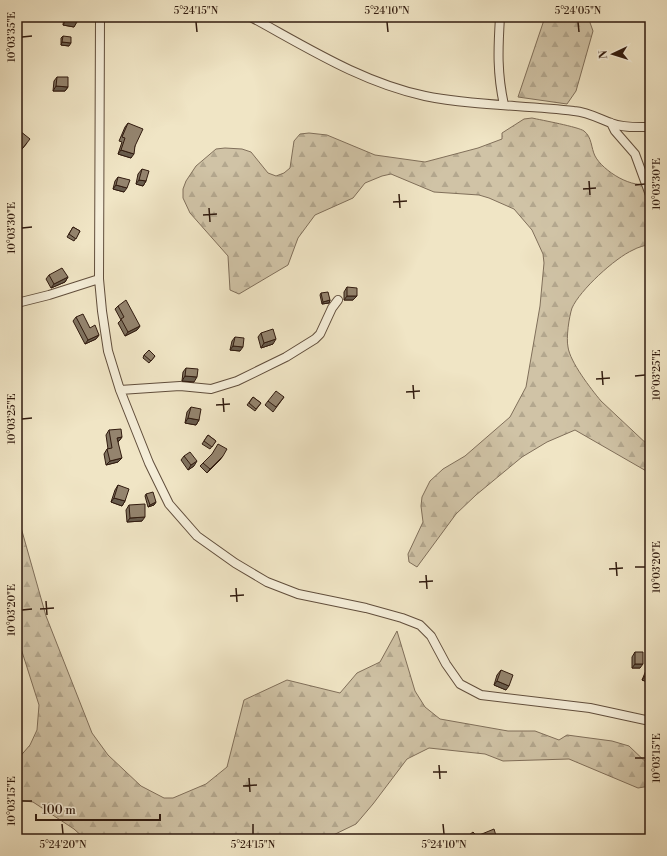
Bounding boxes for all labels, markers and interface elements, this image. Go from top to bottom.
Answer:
text: 5°24'15"N [174,5,219,17]
text: 5°24'10"N [364,5,410,17]
text: 5°24'05"N [555,5,602,17]
text: 10°03'35"E [6,12,18,62]
north arrow [593,34,633,74]
text: N [597,50,611,59]
text: 10°03'30"E [651,158,663,210]
text: 10°03'30"E [6,202,18,254]
text: 10°03'25"E [651,350,663,400]
text: 10°03'25"E [6,394,18,444]
text: 10°03'20"E [651,541,663,593]
text: 10°03'20"E [6,584,18,636]
text: 10°03'15"E [651,733,663,783]
text: 10°03'15"E [6,776,18,826]
scale bar [36,796,160,822]
text: 100 m [42,803,76,818]
text: 5°24'20"N [40,839,87,851]
text: 5°24'15"N [231,839,276,851]
text: 5°24'10"N [421,839,467,851]

